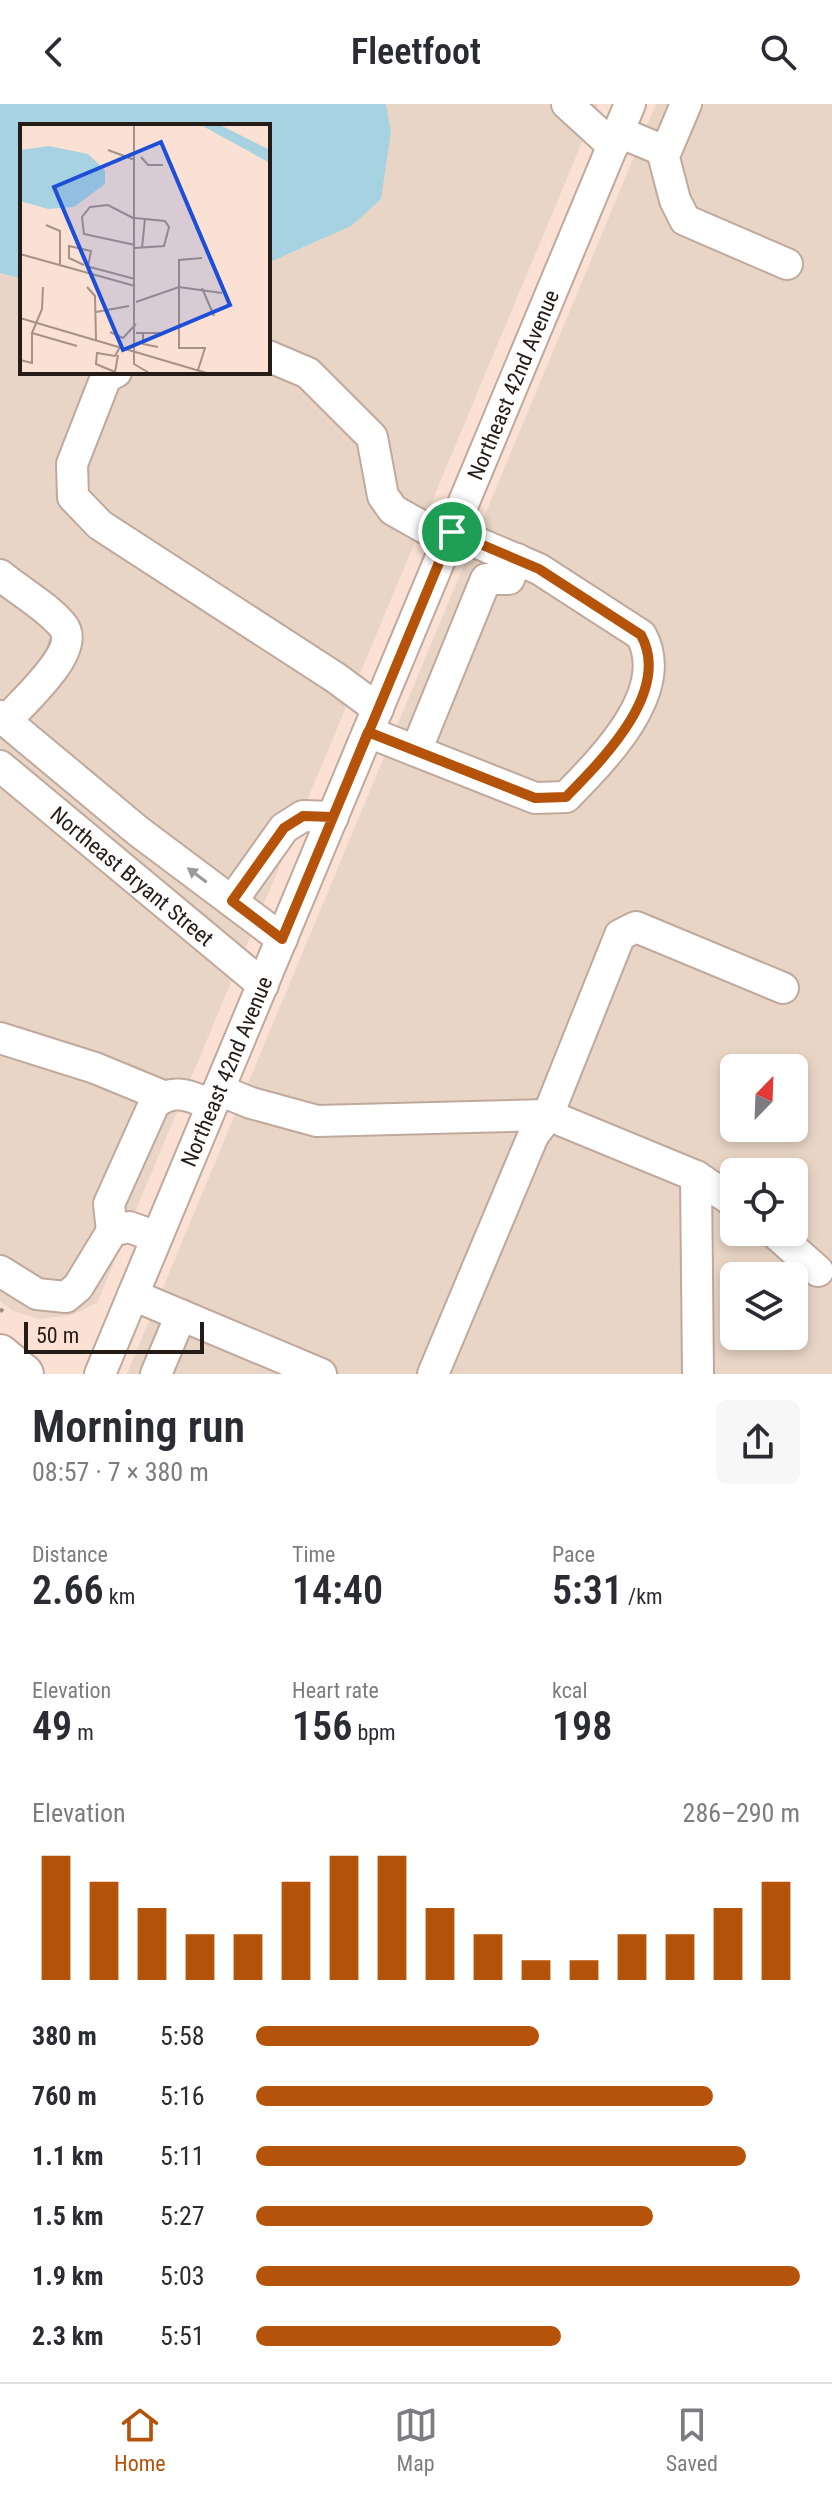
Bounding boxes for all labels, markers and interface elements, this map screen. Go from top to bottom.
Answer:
icon: back [32,30,76,74]
icon: search [756,30,800,74]
text: Fleetfoot [351,31,481,73]
inset map [20,124,270,374]
street label: Northeast 42nd Avenue [462,286,564,483]
pin [418,498,486,566]
icon: arrive [430,510,474,554]
street label: Northeast Bryant Street [46,801,219,951]
one-way arrow [187,868,207,884]
street label: Northeast 42nd Avenue [176,973,277,1170]
north arrow [720,1054,808,1142]
map controls [720,1054,808,1350]
button: locate [720,1158,808,1246]
button: layers [720,1262,808,1350]
scale bar [24,1318,204,1354]
text: 50 m [36,1323,79,1348]
button: share [716,1400,800,1484]
text: Morning run [32,1401,245,1453]
text: 08:57 · 7 × 380 m [32,1457,209,1487]
text: Distance [32,1542,108,1567]
text: Time [292,1542,335,1567]
text: Pace [552,1542,595,1567]
text: 2.66 [32,1567,104,1614]
text: 14:40 [292,1567,383,1614]
text: 5:31 [552,1567,623,1614]
text: km [104,1584,135,1609]
text: /km [623,1584,663,1609]
text: Elevation [32,1678,111,1703]
text: Heart rate [292,1678,379,1703]
text: kcal [552,1678,587,1703]
text: 49 [32,1703,72,1750]
text: 156 [292,1703,352,1750]
text: 198 [552,1703,612,1750]
text: m [72,1720,94,1745]
text: bpm [352,1720,396,1745]
text: Elevation [32,1798,126,1828]
text: 286–290 m [683,1798,800,1828]
text: 380 m [32,2021,97,2051]
text: 5:58 [160,2021,205,2051]
text: 760 m [32,2081,97,2111]
text: 5:16 [160,2081,205,2111]
text: 1.1 km [32,2141,104,2171]
text: 5:11 [160,2141,205,2171]
text: 1.5 km [32,2201,104,2231]
text: 5:27 [160,2201,205,2231]
text: 1.9 km [32,2261,104,2291]
text: 5:03 [160,2261,205,2291]
text: 2.3 km [32,2321,104,2351]
text: 5:51 [160,2321,205,2351]
tab: Home [114,2403,166,2476]
tab: Map [394,2403,438,2476]
tab: Saved [666,2403,718,2476]

